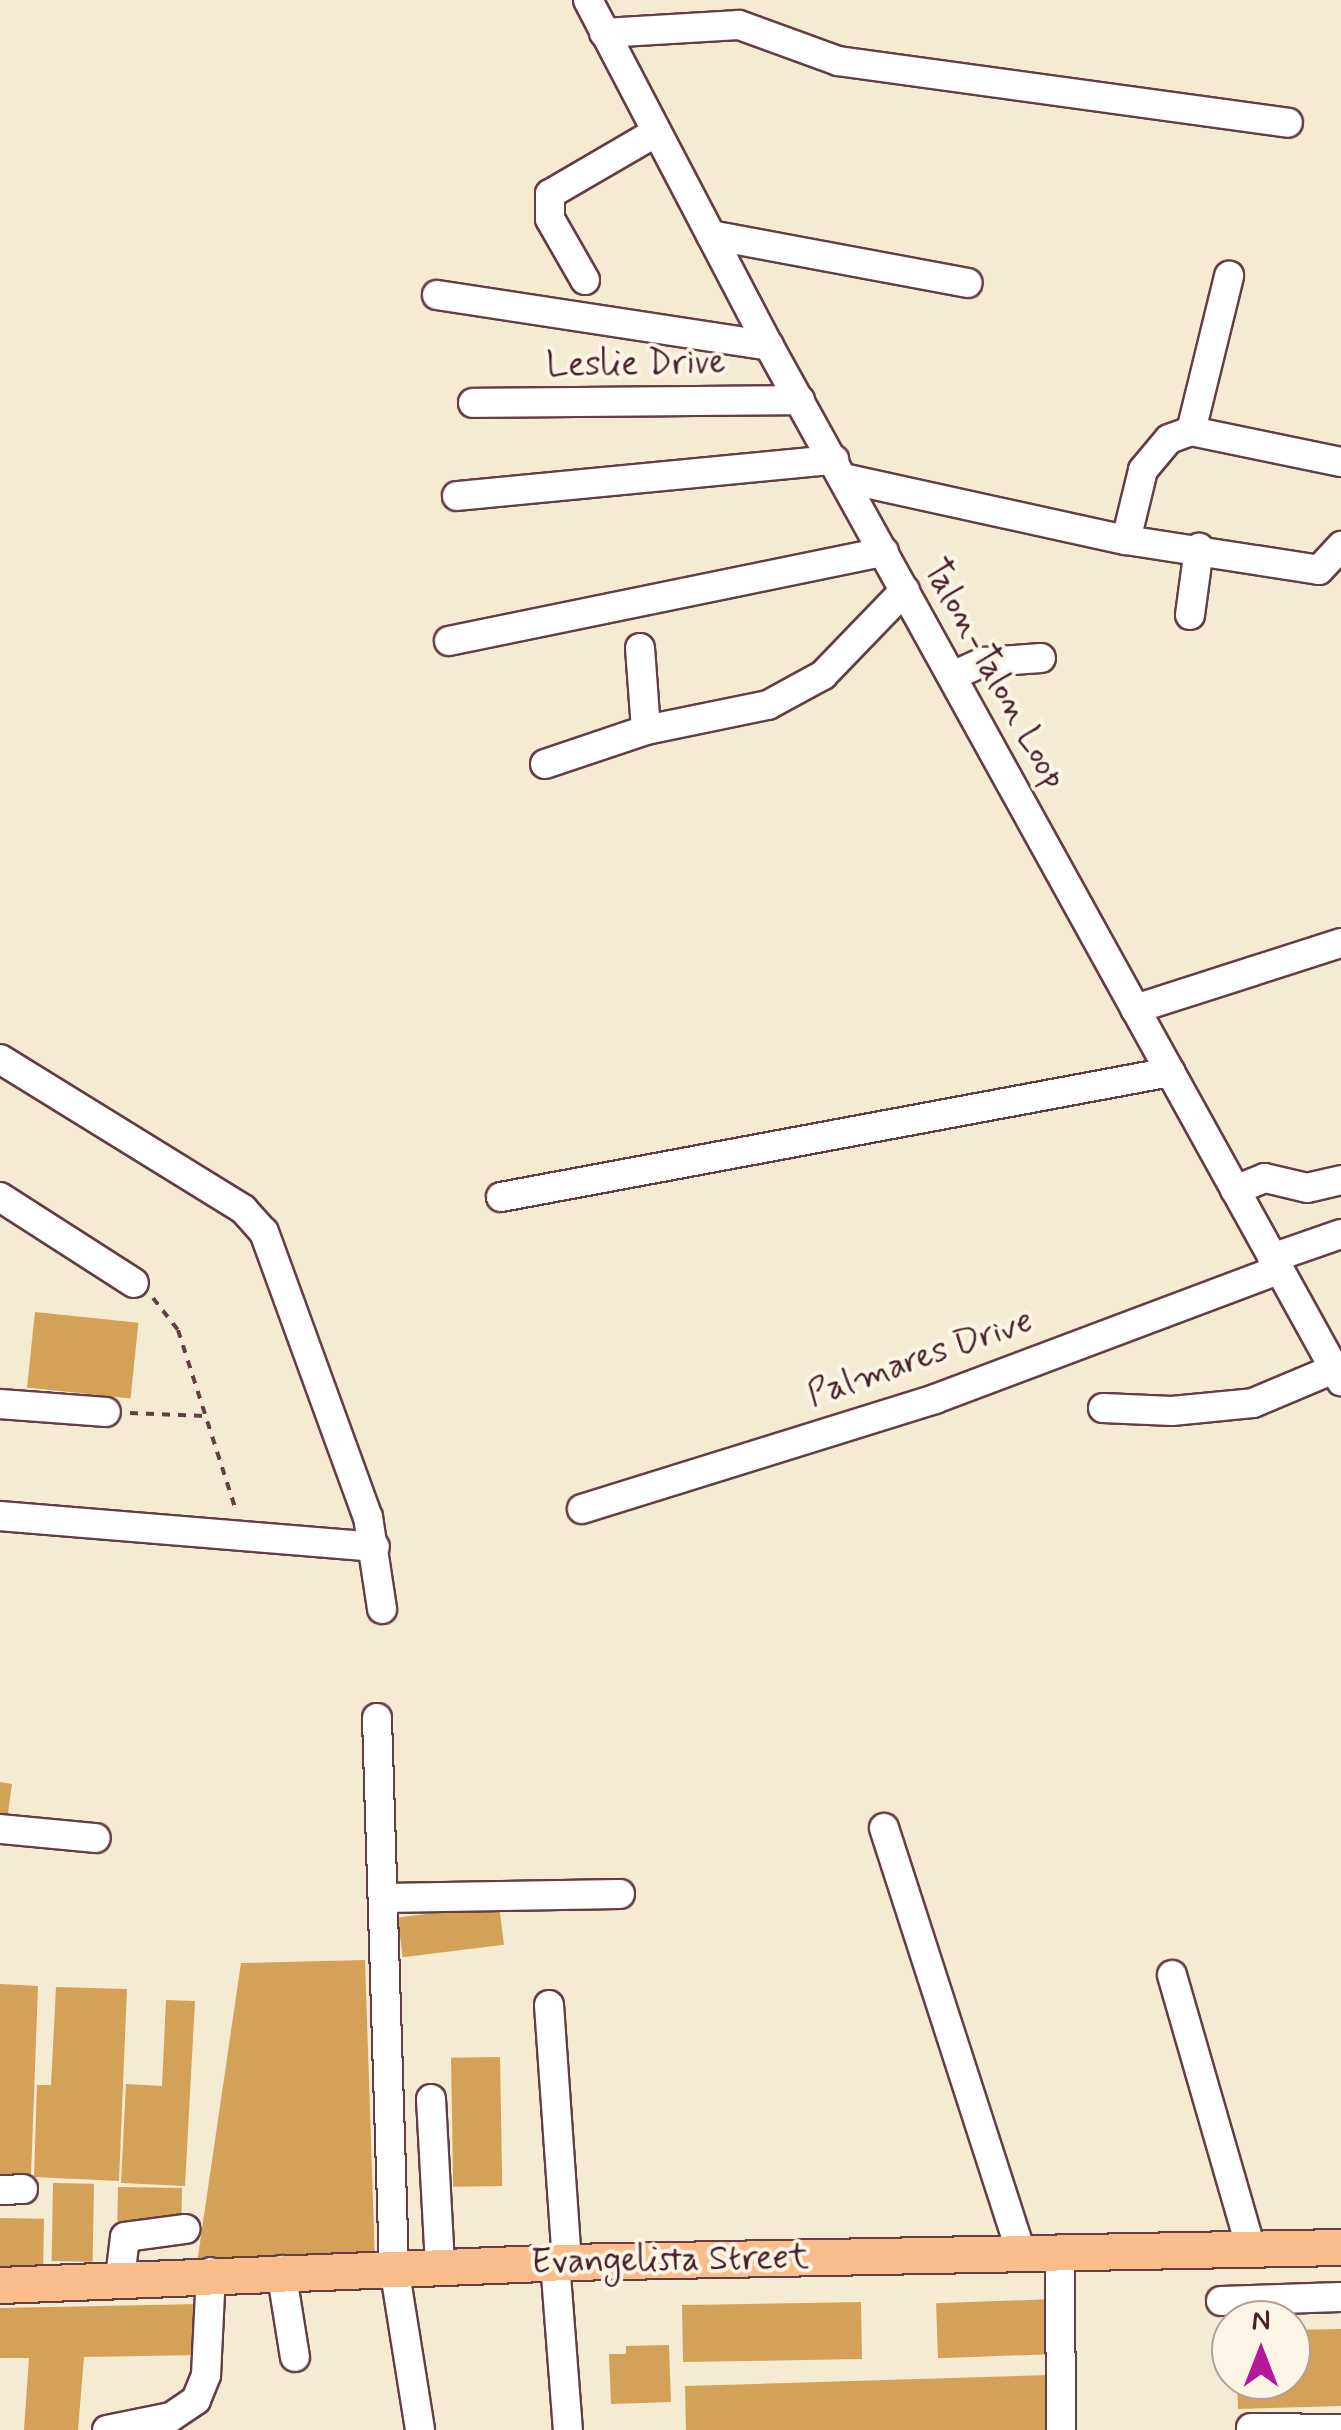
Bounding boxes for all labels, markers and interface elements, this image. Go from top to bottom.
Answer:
street label: Leslie Drive [546,341,726,387]
street label: Talon-Talon Loop [913,551,1075,797]
street label: Palmares Drive [803,1300,1037,1416]
street label: Evangelista Street [530,2237,810,2283]
north arrow [1211,2300,1311,2400]
text: N [1252,2303,1270,2340]

